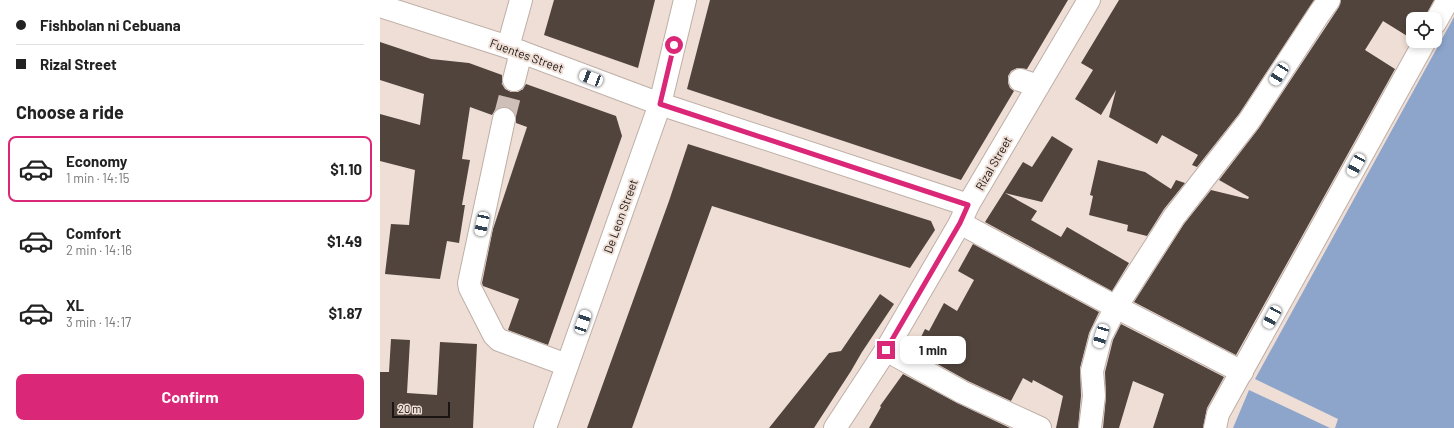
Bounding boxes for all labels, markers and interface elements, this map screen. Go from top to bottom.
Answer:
map controls [1406,12,1442,48]
button: locate [1406,12,1442,48]
text: Fishbolan ni Cebuana [40,16,181,34]
street label: Fuentes Street [488,35,566,75]
route start [665,36,683,54]
text: Rizal Street [40,55,117,73]
car [1267,61,1291,87]
car [578,68,604,88]
text: Choose a ride [16,101,124,123]
street label: Rizal Street [972,134,1014,192]
icon: car [18,151,54,187]
text: Economy [66,152,127,170]
car [1345,152,1367,178]
text: $1.10 [330,160,362,178]
text: 1 min · 14:15 [66,170,130,186]
street label: De Leon Street [600,177,640,255]
car [474,211,490,237]
icon: car [18,223,54,259]
text: Comfort [66,224,121,242]
text: $1.49 [327,232,362,250]
text: 2 min · 14:16 [66,242,132,258]
icon: car [18,295,54,331]
text: XL [66,296,84,314]
text: $1.87 [329,304,362,322]
car [1261,304,1283,330]
car [573,309,593,335]
text: 3 min · 14:17 [66,314,131,330]
car [1092,323,1110,349]
callout: 1 min [900,336,966,364]
route end [877,341,895,359]
text: 1 min [919,342,947,358]
button: Confirm [16,374,364,420]
scale bar [392,400,450,419]
text: 20 m [398,402,421,415]

